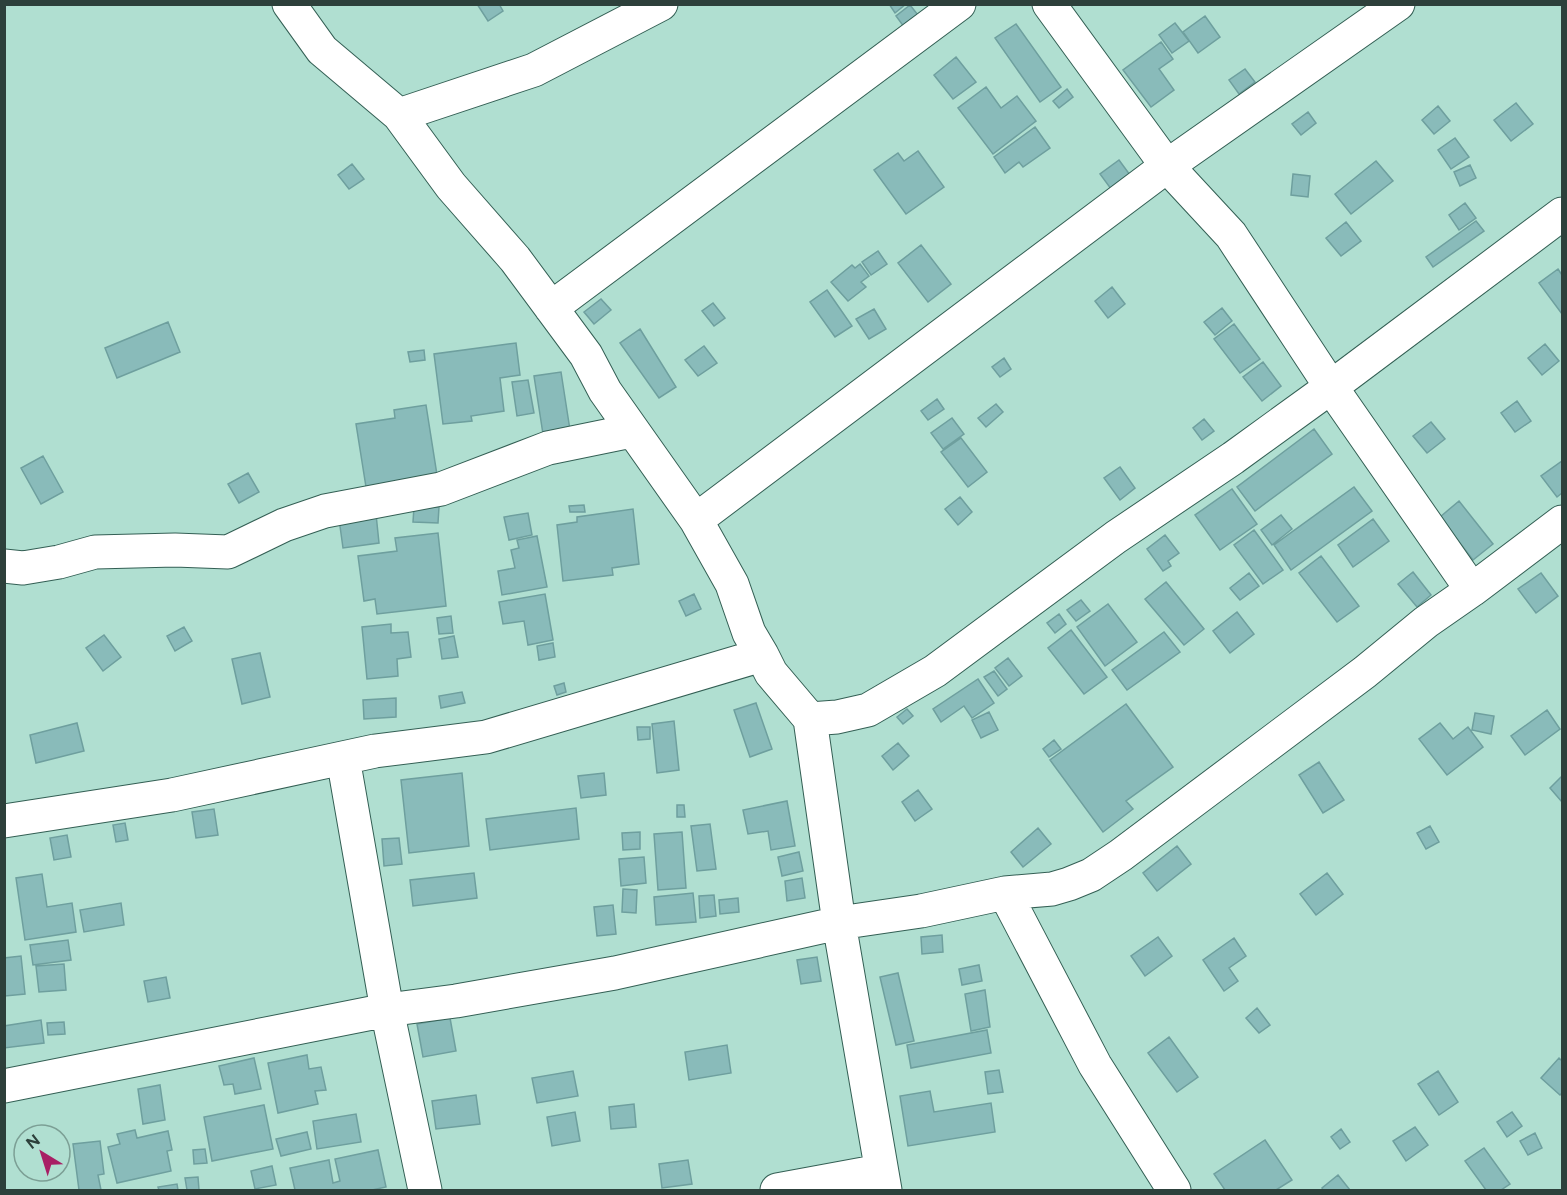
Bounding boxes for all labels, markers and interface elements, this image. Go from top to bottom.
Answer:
north arrow [12,1123,72,1183]
text: N [22,1130,44,1153]

